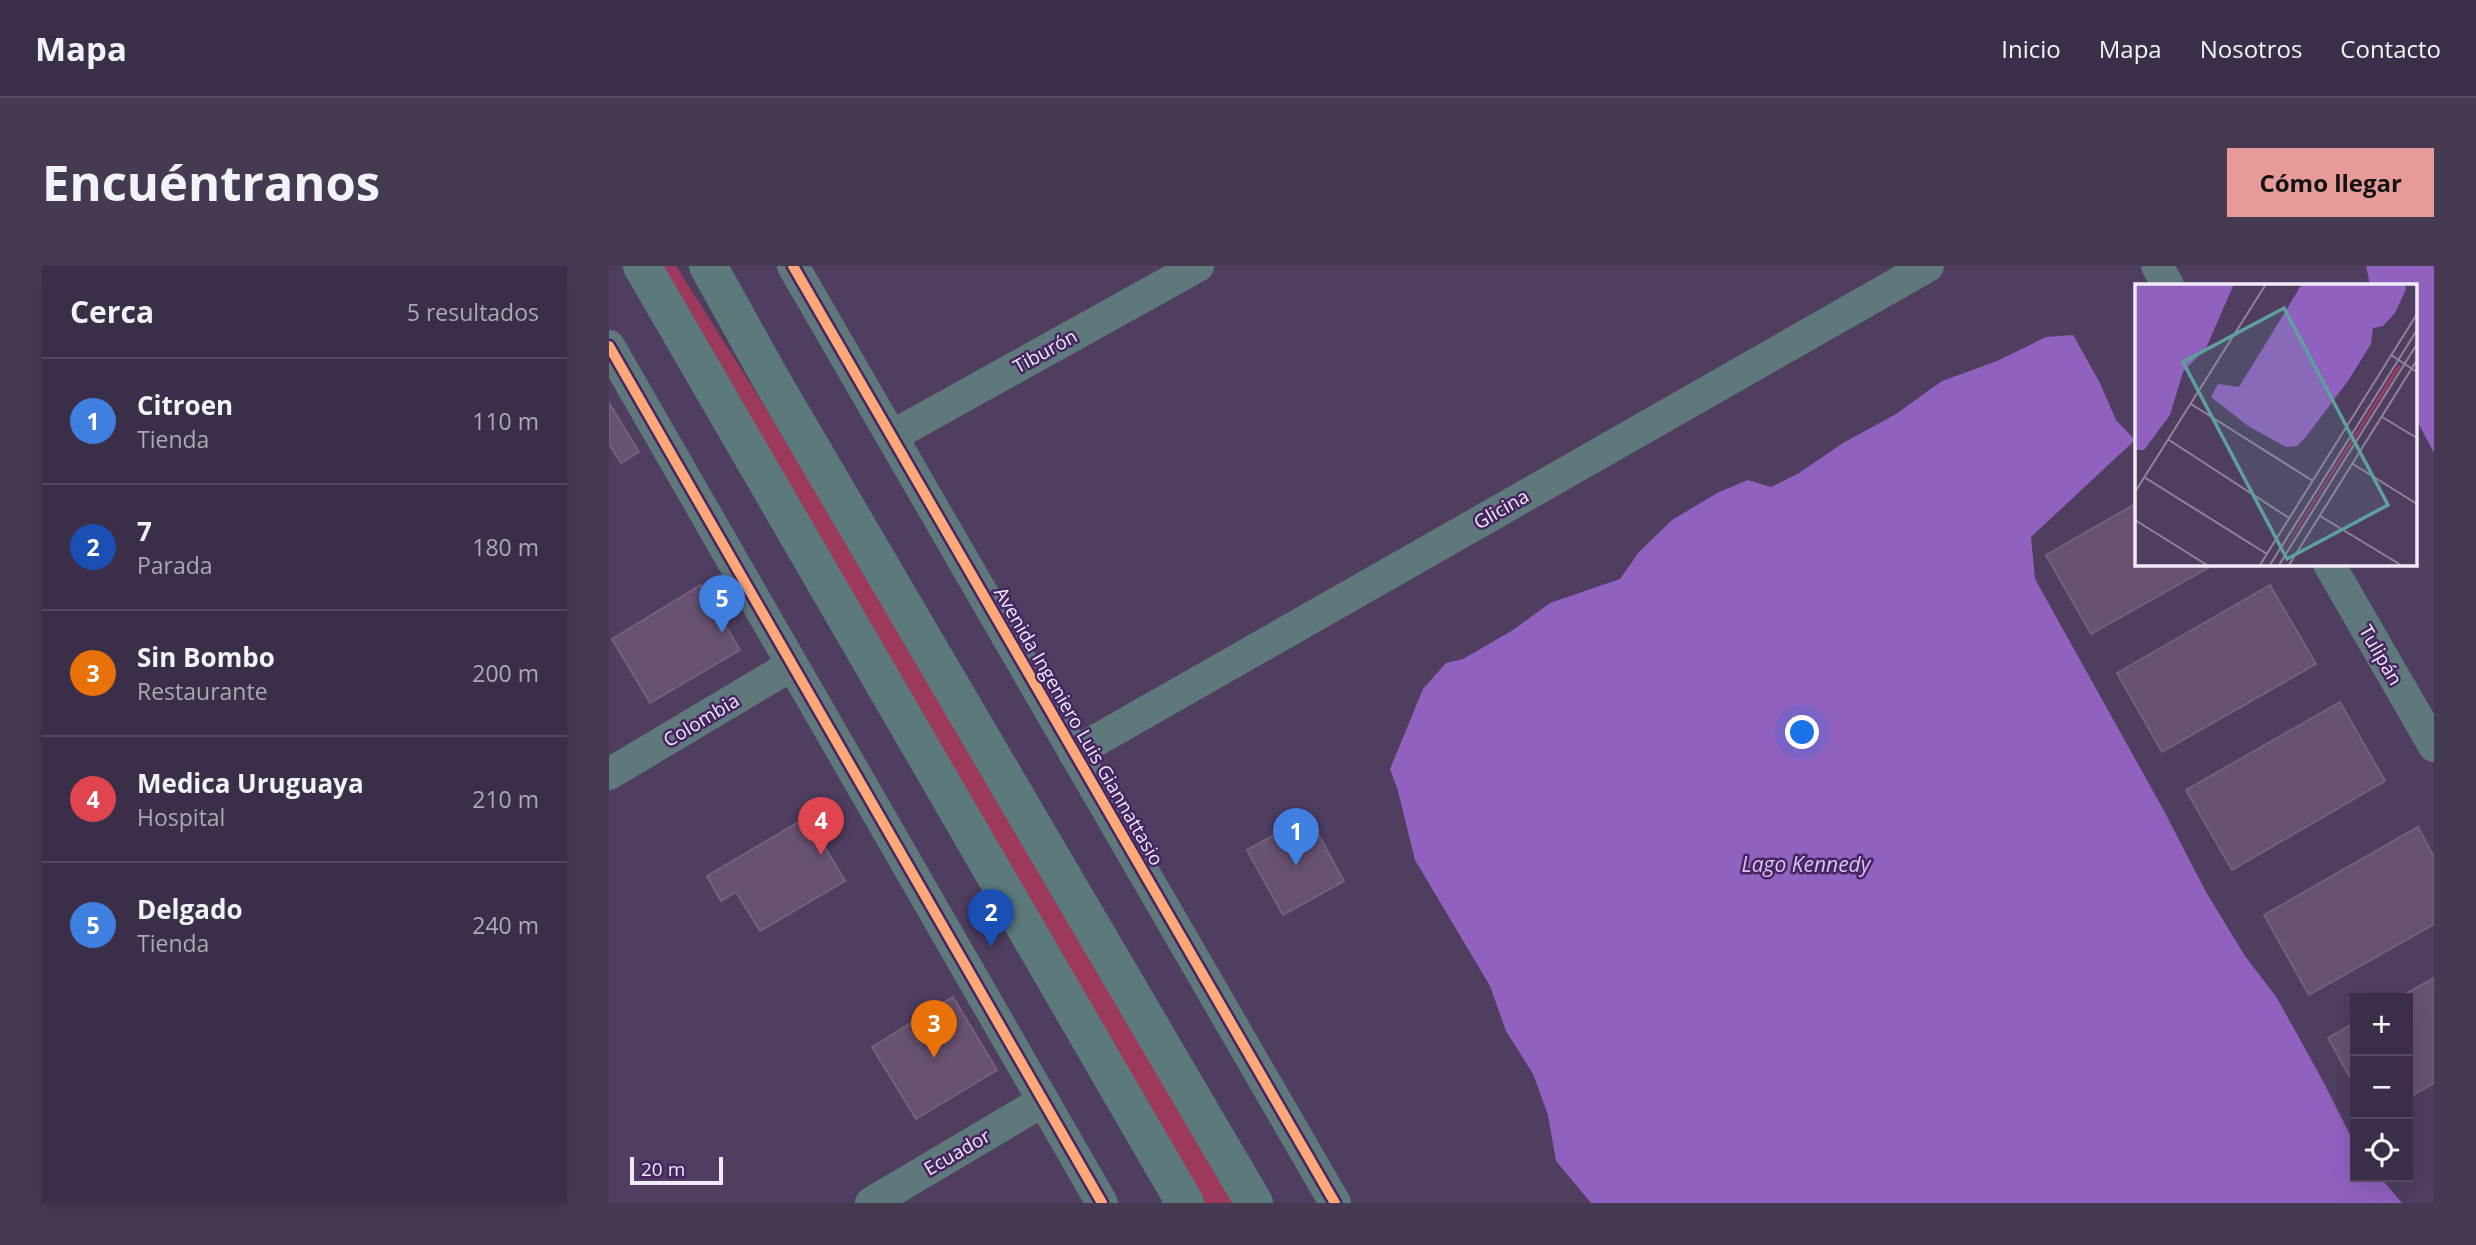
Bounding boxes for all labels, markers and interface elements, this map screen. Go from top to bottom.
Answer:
text: Mapa [35,26,127,71]
text: Inicio [2001,32,2061,65]
text: Mapa [2099,32,2162,65]
text: Nosotros [2200,32,2302,65]
text: Contacto [2340,32,2441,65]
button: Cómo llegar [2227,148,2434,217]
text: Encuéntranos [42,149,380,215]
inset map [2135,284,2417,565]
text: Cerca [70,291,154,332]
text: 5 resultados [407,296,539,328]
street label: Tiburón [1008,323,1082,379]
text: Citroen [137,387,233,423]
text: 1 [86,405,100,437]
text: 110 m [472,405,539,437]
text: Tienda [137,423,209,455]
street label: Glicina [1469,483,1533,535]
text: 7 [137,513,152,549]
text: 2 [86,531,100,563]
text: 180 m [472,531,539,563]
text: Parada [137,549,213,581]
pin: 5 [699,575,745,633]
street label: Avenida Ingeniero Luis Giannattasio [988,582,1170,870]
street label: Tulipán [2353,620,2409,690]
text: Sin Bombo [137,639,275,675]
text: 3 [86,657,100,689]
text: 200 m [472,657,539,689]
text: Restaurante [137,675,268,707]
street label: Colombia [658,687,744,753]
your location [1785,715,1819,749]
text: Medica Uruguaya [137,765,364,801]
text: 4 [86,783,100,815]
text: 210 m [472,783,539,815]
pin: 4 [798,797,844,855]
text: Hospital [137,801,225,833]
pin: 1 [1273,808,1319,866]
water label: Lago Kennedy [1742,850,1872,878]
pin: 2 [968,889,1014,947]
text: Delgado [137,891,243,927]
text: 5 [86,909,100,941]
text: 240 m [472,909,539,941]
text: Tienda [137,927,209,959]
map controls [2350,993,2413,1182]
button: + [2350,993,2413,1056]
pin: 3 [911,1000,957,1058]
button: − [2350,1056,2413,1119]
button: locate [2350,1119,2413,1182]
street label: Ecuador [919,1122,995,1181]
scale bar [630,1154,723,1186]
text: 20 m [641,1156,685,1182]

